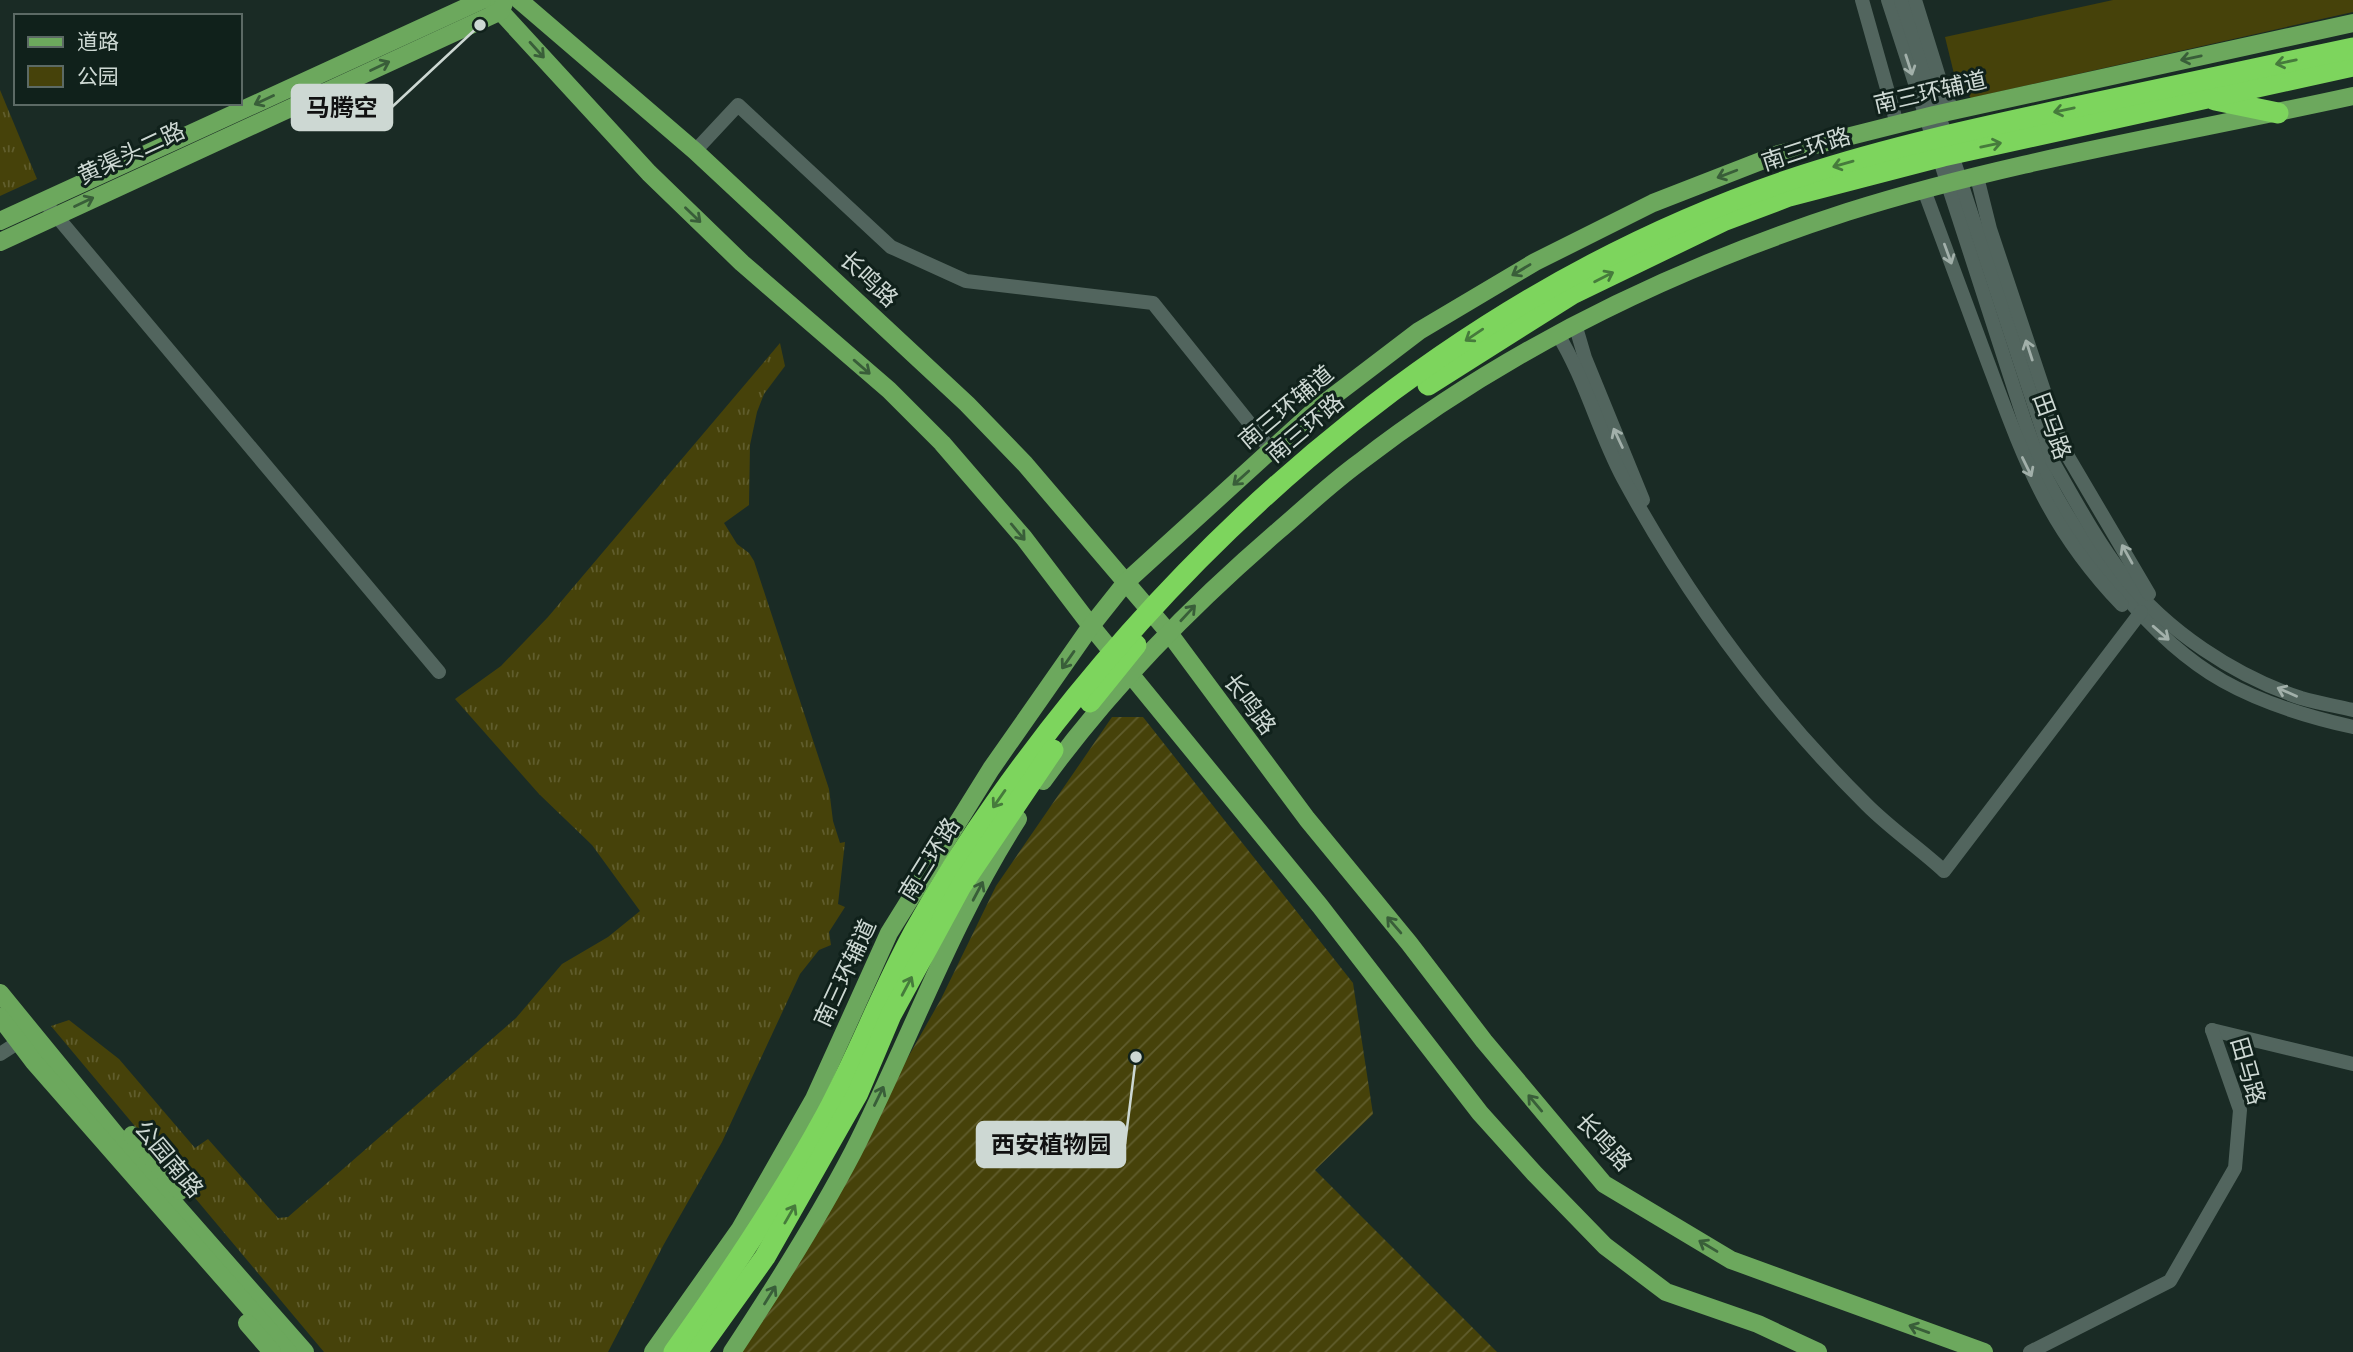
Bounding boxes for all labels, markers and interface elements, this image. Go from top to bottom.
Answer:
legend [14,14,242,105]
text: 道路 [77,28,119,55]
one-way arrow [528,41,545,58]
one-way arrow [2180,52,2203,66]
one-way arrow [1903,54,1916,76]
one-way arrow [2275,55,2298,69]
one-way arrow [369,59,390,72]
text: 公园 [77,63,119,90]
street label: 南三环辅道 [1871,64,1989,120]
callout: 马腾空 [292,85,392,130]
text: 马腾空 [306,92,378,123]
one-way arrow [254,94,275,107]
one-way arrow [2053,103,2076,117]
street label: 黄渠头二路 [73,115,189,191]
street label: 南三环路 [1758,121,1854,177]
one-way arrow [1979,138,2002,152]
one-way arrow [1832,158,1854,171]
one-way arrow [1717,169,1738,182]
one-way arrow [73,195,94,208]
one-way arrow [684,207,701,224]
one-way arrow [1942,243,1955,265]
street label: 长鸣路 [834,245,904,313]
one-way arrow [1511,263,1531,277]
one-way arrow [1593,270,1614,284]
one-way arrow [1465,328,1484,342]
one-way arrow [2021,340,2034,362]
one-way arrow [853,359,871,375]
street label: 南三环辅道 [1232,359,1340,455]
street label: 南三环路 [1260,387,1350,469]
street label: 田马路 [2026,388,2078,464]
one-way arrow [1610,428,1624,449]
one-way arrow [2021,456,2035,477]
one-way arrow [1232,470,1250,486]
one-way arrow [1010,523,1026,541]
one-way arrow [2120,544,2133,565]
one-way arrow [1180,605,1197,622]
one-way arrow [2152,625,2170,641]
one-way arrow [1061,650,1075,669]
street label: 长鸣路 [1217,667,1283,741]
one-way arrow [2277,684,2298,697]
one-way arrow [992,789,1006,808]
street label: 南三环路 [892,812,966,906]
one-way arrow [972,881,986,902]
street label: 南三环辅道 [807,915,883,1031]
one-way arrow [1386,916,1402,934]
one-way arrow [900,977,914,997]
street label: 田马路 [2224,1034,2272,1108]
one-way arrow [873,1086,887,1107]
one-way arrow [1528,1094,1543,1112]
street label: 长鸣路 [1570,1107,1638,1177]
street label: 公园南路 [128,1114,210,1204]
callout: 西安植物园 [977,1122,1125,1167]
text: 西安植物园 [991,1129,1111,1160]
one-way arrow [783,1205,797,1225]
one-way arrow [1698,1239,1718,1253]
one-way arrow [763,1285,777,1305]
one-way arrow [1909,1321,1931,1334]

